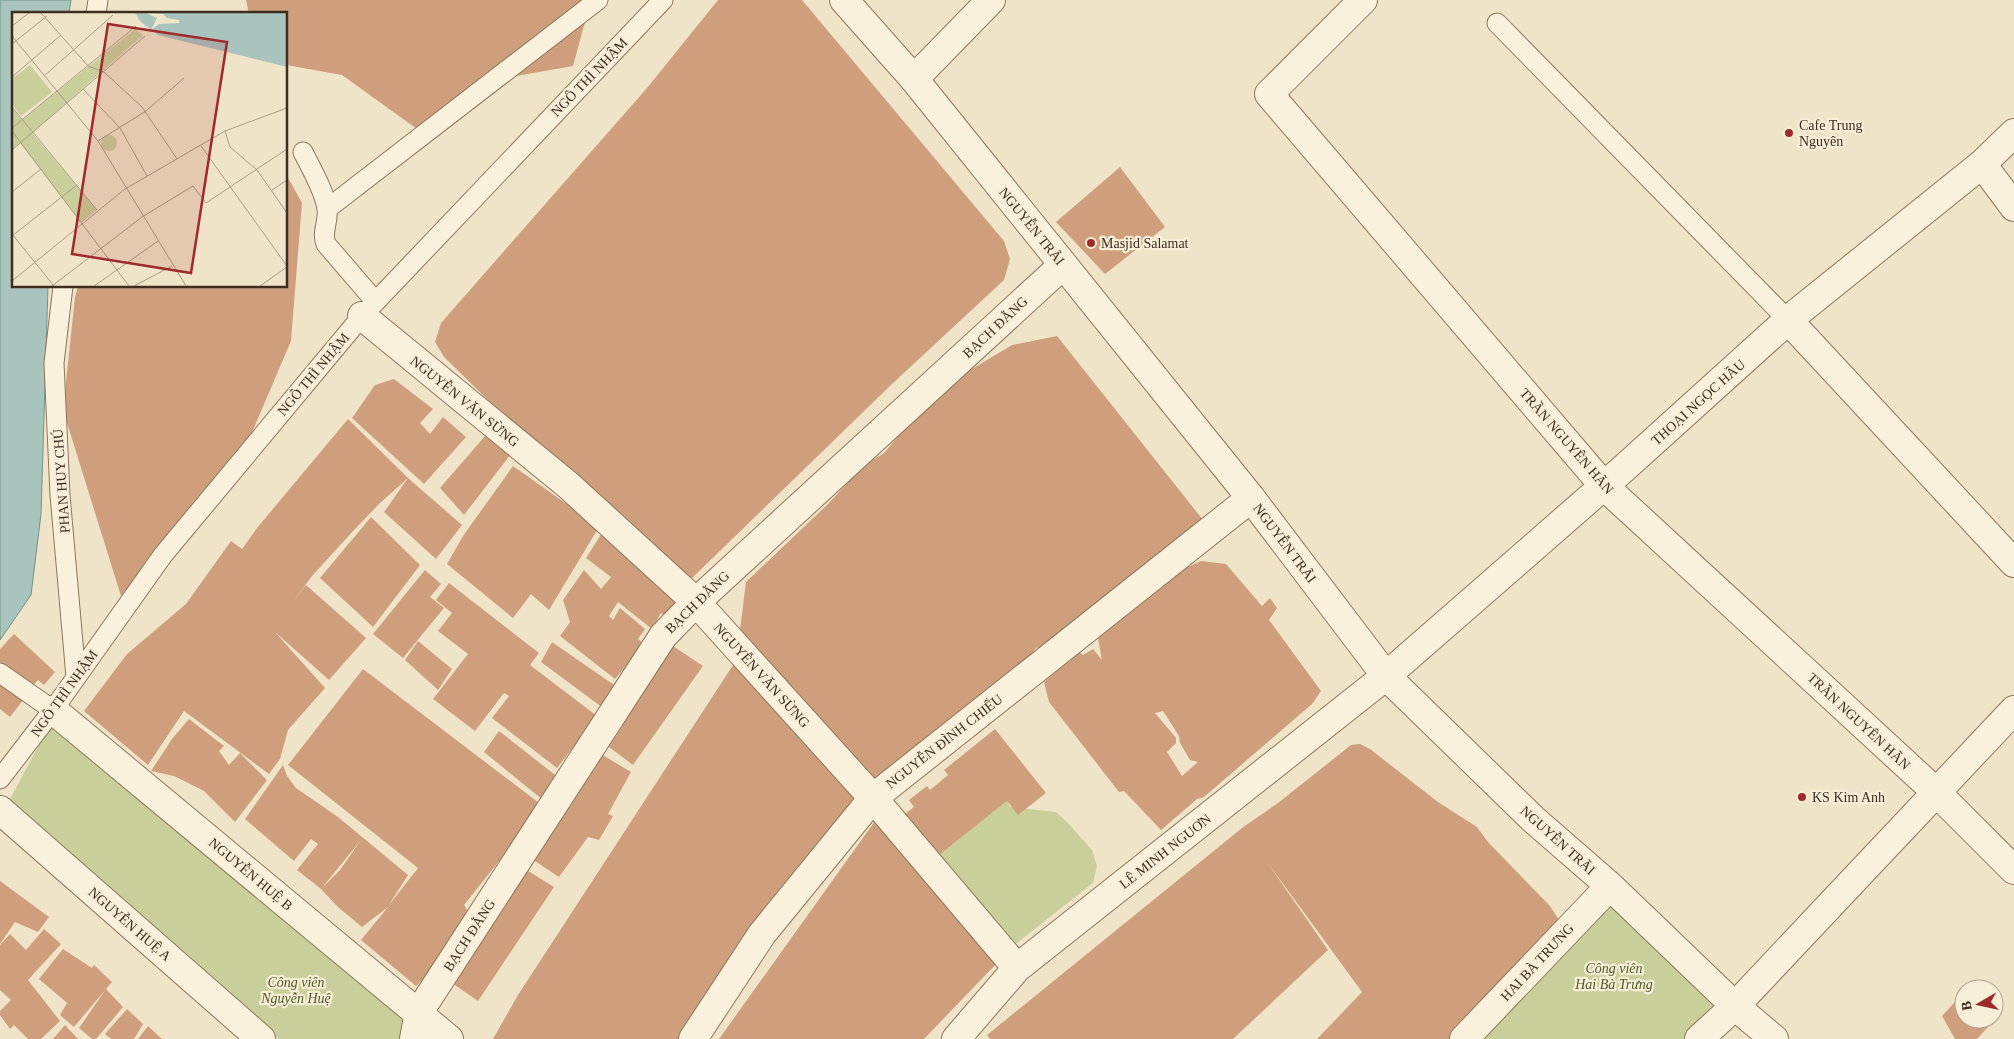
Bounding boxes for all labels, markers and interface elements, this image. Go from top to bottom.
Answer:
inset map [12,12,288,288]
street label: NGÔ THÌ NHẬM [547,34,631,120]
place label: Cafe Trung Nguyên [1799,118,1862,149]
marker: Cafe Trung Nguyên [1783,127,1795,139]
street label: NGUYỄN TRÃI [996,183,1069,268]
place label: Masjid Salamat [1101,236,1189,251]
marker: Masjid Salamat [1085,237,1097,249]
street label: BẠCH ĐẰNG [959,293,1031,361]
street label: NGÔ THÌ NHẬM [274,329,353,419]
street label: NGUYỄN VĂN SỪNG [407,352,523,450]
street label: THOẠI NGỌC HẦU [1648,356,1748,448]
street label: TRẦN NGUYÊN HÃN [1517,385,1617,497]
street label: PHAN HUY CHÚ [49,428,73,534]
street label: NGUYỄN TRÃI [1250,500,1321,586]
street label: BẠCH ĐẰNG [662,567,732,637]
street label: NGUYỄN VĂN SỪNG [711,619,814,731]
street label: NGÔ THÌ NHẬM [27,646,101,739]
street label: TRẦN NGUYÊN HÃN [1804,669,1914,773]
street label: NGUYỄN ĐÌNH CHIỂU [882,690,1006,792]
place label: KS Kim Anh [1812,790,1885,805]
marker: KS Kim Anh [1796,791,1808,803]
street label: NGUYỄN TRÃI [1517,802,1600,878]
street label: LÊ MINH NGUƠN [1116,810,1214,892]
street label: NGUYỄN HUỆ B [206,834,297,914]
street label: NGUYỄN HUỆ A [85,883,176,965]
street label: BẠCH ĐẰNG [440,896,498,974]
street label: HAI BÀ TRƯNG [1497,920,1577,1004]
park label: Công viên Hai Bà Trưng [1574,961,1653,992]
park label: Công viên Nguyễn Huệ [260,975,332,1006]
north arrow [1954,979,2004,1029]
text: B [1959,1000,1975,1012]

